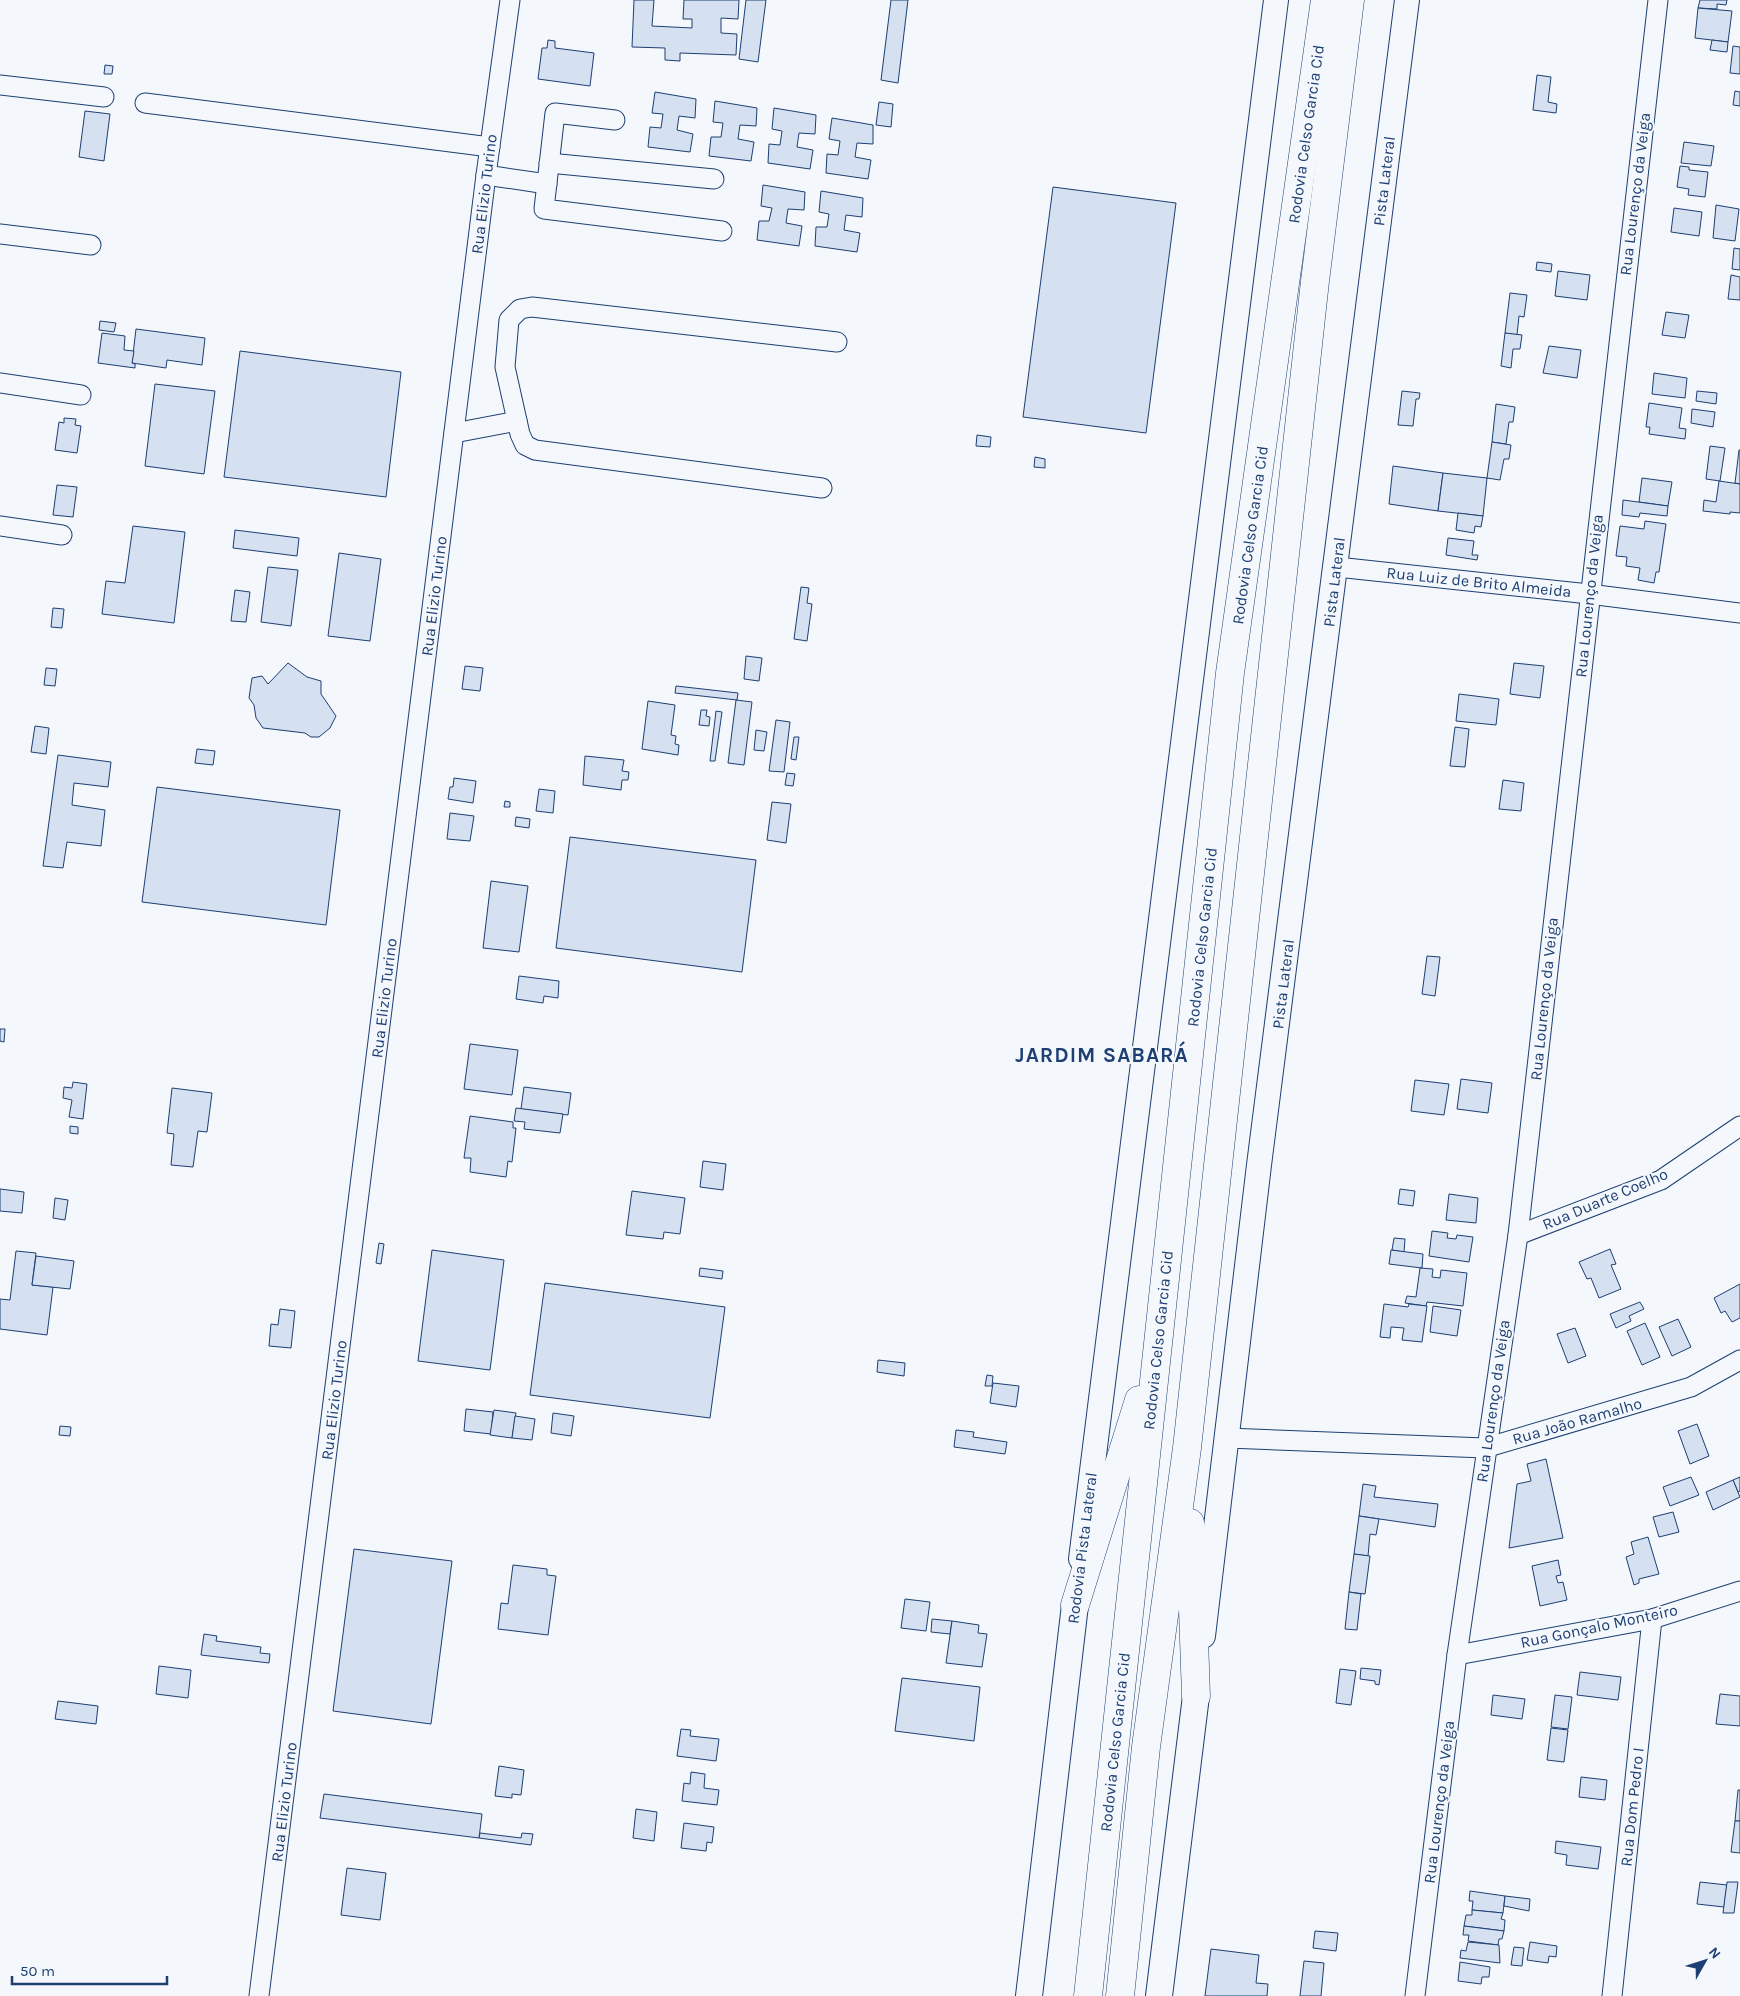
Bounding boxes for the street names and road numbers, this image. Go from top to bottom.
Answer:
street label: Rodovia Celso Garcia Cid [1284,43,1328,225]
street label: Rua Lourenço da Veiga [1616,112,1654,276]
street label: Rua Elizio Turino [467,133,501,255]
street label: Pista Lateral [1369,135,1399,227]
street label: Rodovia Celso Garcia Cid [1228,444,1272,626]
street label: Rua Lourenço da Veiga [1571,514,1607,678]
street label: Rua Elizio Turino [417,535,451,657]
street label: Pista Lateral [1319,536,1349,628]
street label: Rua Luiz de Brito Almeida [1386,563,1572,601]
street label: Rodovia Celso Garcia Cid [1183,846,1221,1028]
street label: Rua Lourenço da Veiga [1526,917,1562,1081]
street label: Rua Elizio Turino [367,937,401,1059]
street label: Pista Lateral [1268,938,1298,1030]
street label: Rua Duarte Coelho [1539,1164,1671,1234]
street label: Rodovia Celso Garcia Cid [1139,1249,1177,1431]
street label: Rua Lourenço da Veiga [1472,1319,1514,1483]
street label: Rua Elizio Turino [317,1339,351,1461]
street label: Rua João Ramalho [1510,1393,1644,1449]
street label: Rodovia Pista Lateral [1063,1471,1101,1625]
street label: Rua Gonçalo Monteiro [1519,1600,1679,1652]
street label: Rodovia Celso Garcia Cid [1096,1651,1134,1833]
street label: Rua Lourenço da Veiga [1420,1720,1458,1884]
street label: Rua Elizio Turino [267,1741,301,1863]
street label: Rua Dom Pedro I [1616,1747,1648,1867]

